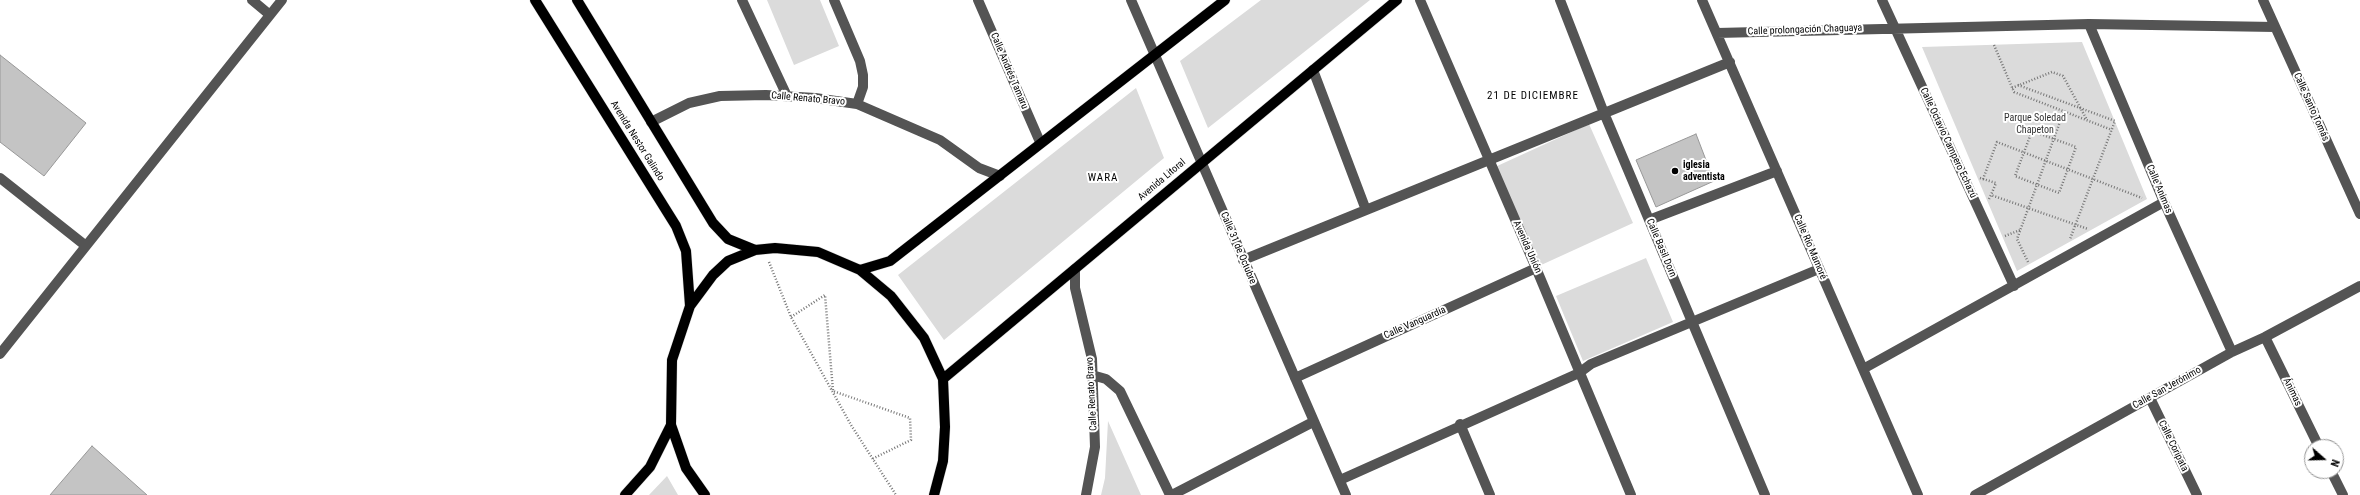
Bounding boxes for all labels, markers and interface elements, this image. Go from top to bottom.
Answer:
street label: Calle prolongación Chaguaya [1748,22,1862,38]
street label: Calle Andrés Tamaru [988,31,1030,111]
street label: Calle Santo Tomás [2291,71,2331,143]
street label: Calle Octavio Campero Echazú [1917,86,1979,200]
district label: 21 DE DICIEMBRE [1487,89,1579,103]
street label: Calle Renato Bravo [771,90,845,108]
street label: Avenida Nestor Galindo [607,99,667,183]
park label: Parque Soledad Chapeton [2004,112,2066,136]
street label: Avenida Litoral [1136,157,1188,203]
place label: iglesia adventista [1683,159,1725,182]
street label: Calle Animas [2143,163,2175,215]
marker: iglesia adventista [1670,166,1680,176]
district label: WARA [1088,171,1118,185]
street label: Calle 31 de Octubre [1217,210,1259,286]
street label: Calle Río Mamoré [1791,213,1829,281]
street label: Calle Basil Dorn [1643,217,1679,279]
street label: Avenida Unión [1510,219,1544,275]
street label: Calle Vanguardia [1382,304,1448,342]
street label: Calle Renato Bravo [1084,357,1100,431]
street label: Calle San Jerónimo [2131,364,2203,412]
street label: Ánimas [2280,376,2304,408]
street label: Calle Coripata [2155,418,2191,474]
north arrow [2304,439,2344,479]
text: N [2328,458,2342,468]

